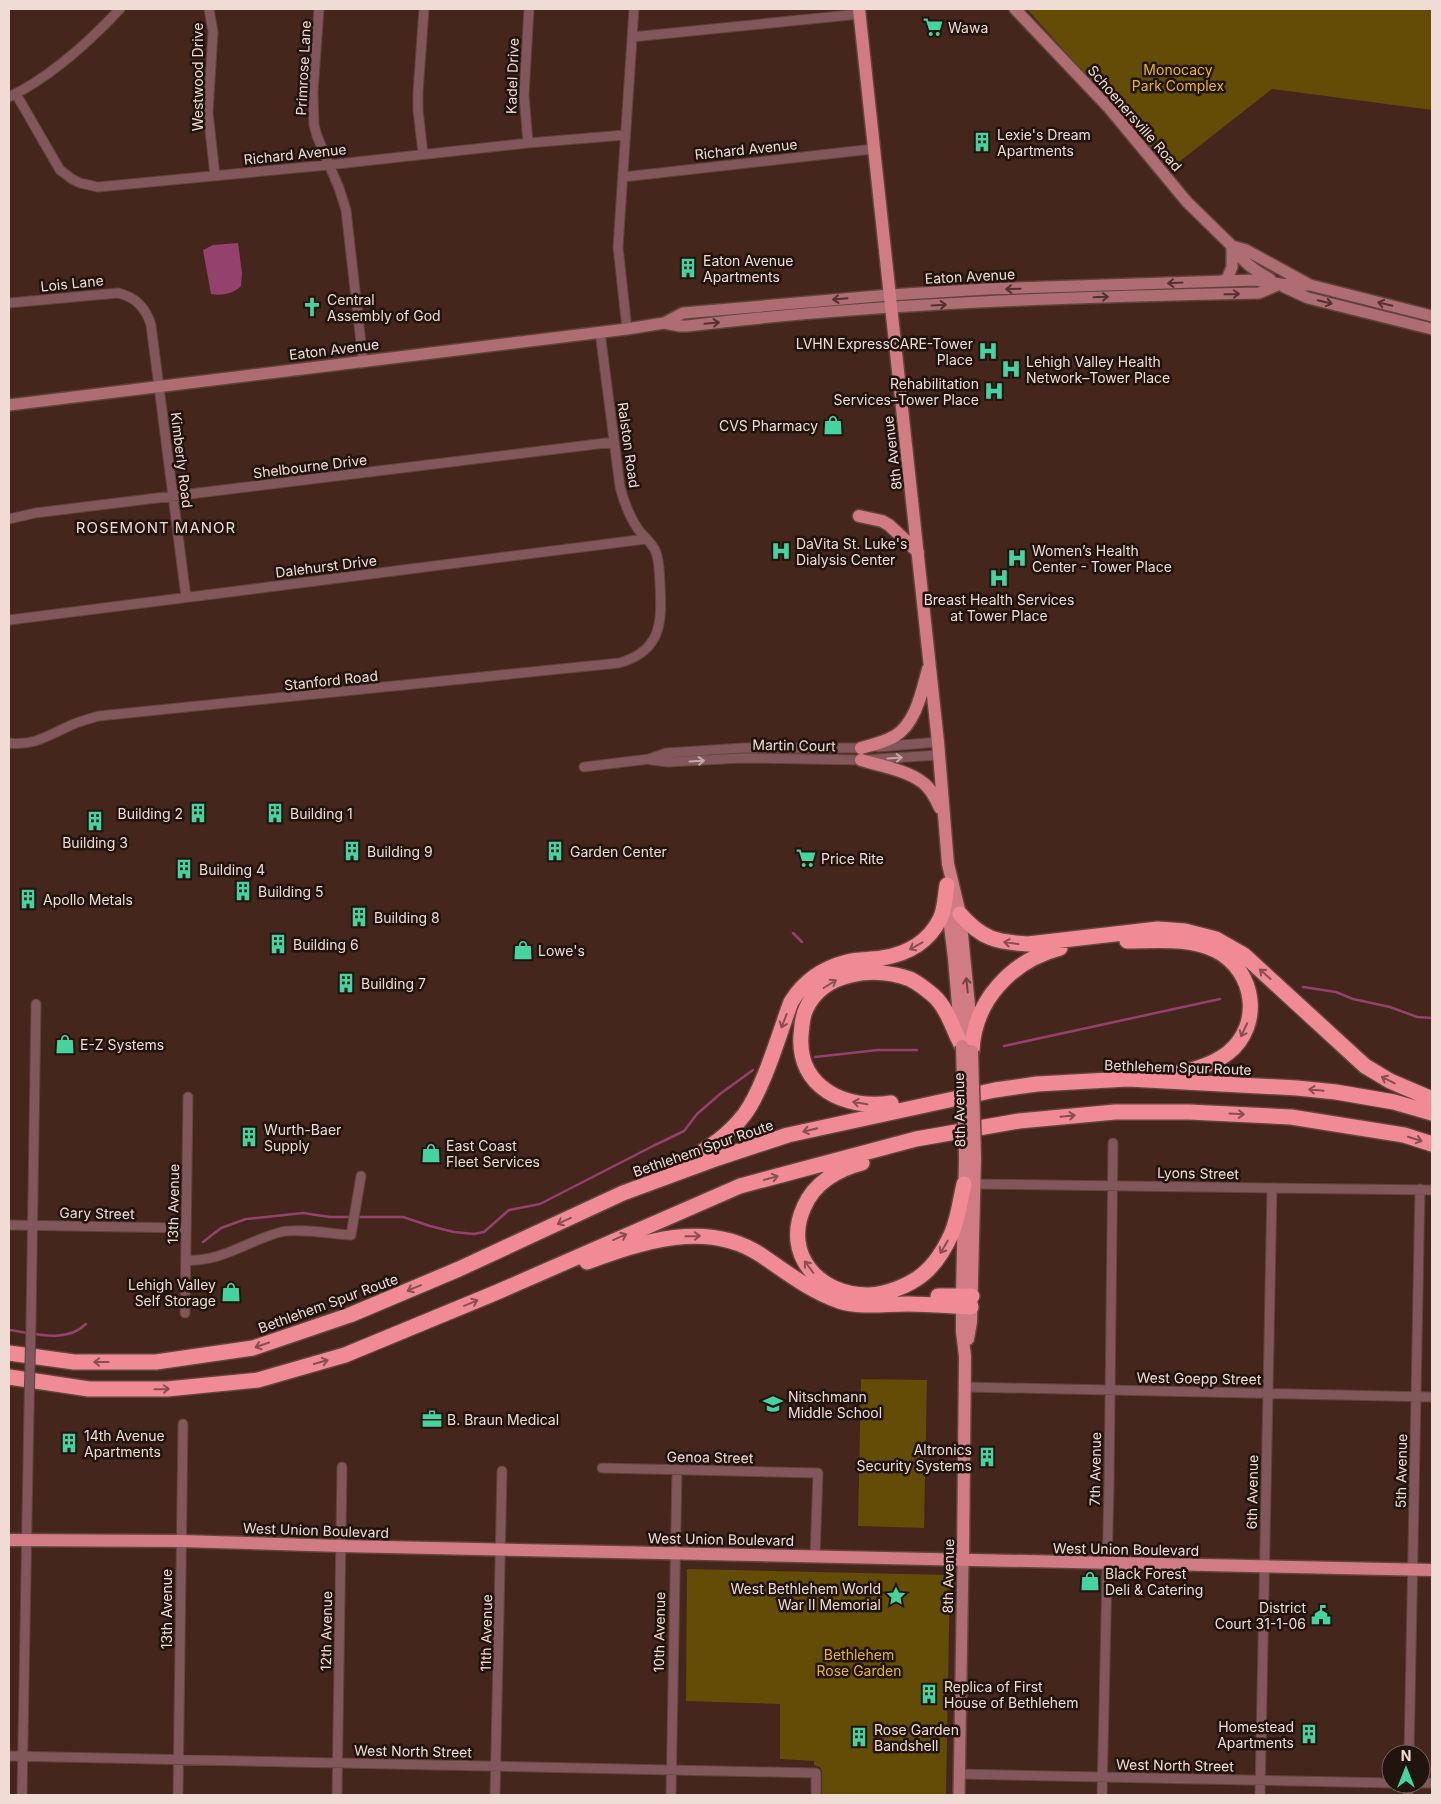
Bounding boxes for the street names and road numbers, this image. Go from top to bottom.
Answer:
street label: Primrose Lane [292,20,314,116]
street label: Westwood Drive [189,23,206,131]
street label: Kadel Drive [502,38,522,114]
street label: Schoenersville Road [1084,62,1186,174]
street label: Richard Avenue [694,135,798,163]
street label: Richard Avenue [243,140,347,168]
street label: Eaton Avenue [924,265,1016,287]
street label: Lois Lane [40,271,104,295]
street label: Eaton Avenue [288,335,380,363]
street label: Ralston Road [615,401,643,489]
street label: Kimberly Road [168,411,196,509]
street label: 8th Avenue [879,415,905,491]
street label: Shelbourne Drive [252,451,368,481]
street label: Dalehurst Drive [274,551,378,581]
street label: Stanford Road [283,667,379,693]
street label: Martin Court [752,736,836,754]
street label: Bethlehem Spur Route [1104,1056,1252,1078]
street label: 8th Avenue [950,1073,968,1147]
street label: Bethlehem Spur Route [631,1116,775,1180]
street label: 13th Avenue [164,1164,182,1244]
street label: Lyons Street [1157,1164,1240,1182]
street label: Gary Street [59,1204,135,1222]
street label: Bethlehem Spur Route [256,1270,400,1336]
street label: West Goepp Street [1136,1368,1262,1388]
street label: 7th Avenue [1086,1432,1104,1506]
street label: 5th Avenue [1392,1434,1410,1508]
street label: Genoa Street [666,1448,754,1466]
street label: 6th Avenue [1243,1455,1261,1529]
street label: West Union Boulevard [243,1519,389,1541]
street label: West Union Boulevard [648,1529,794,1549]
street label: 8th Avenue [939,1539,957,1613]
street label: West Union Boulevard [1053,1539,1199,1559]
street label: 13th Avenue [158,1569,175,1649]
street label: 12th Avenue [317,1591,335,1671]
street label: 10th Avenue [650,1591,668,1673]
street label: 11th Avenue [477,1594,495,1672]
street label: West North Street [354,1741,472,1761]
street label: West North Street [1116,1755,1234,1775]

